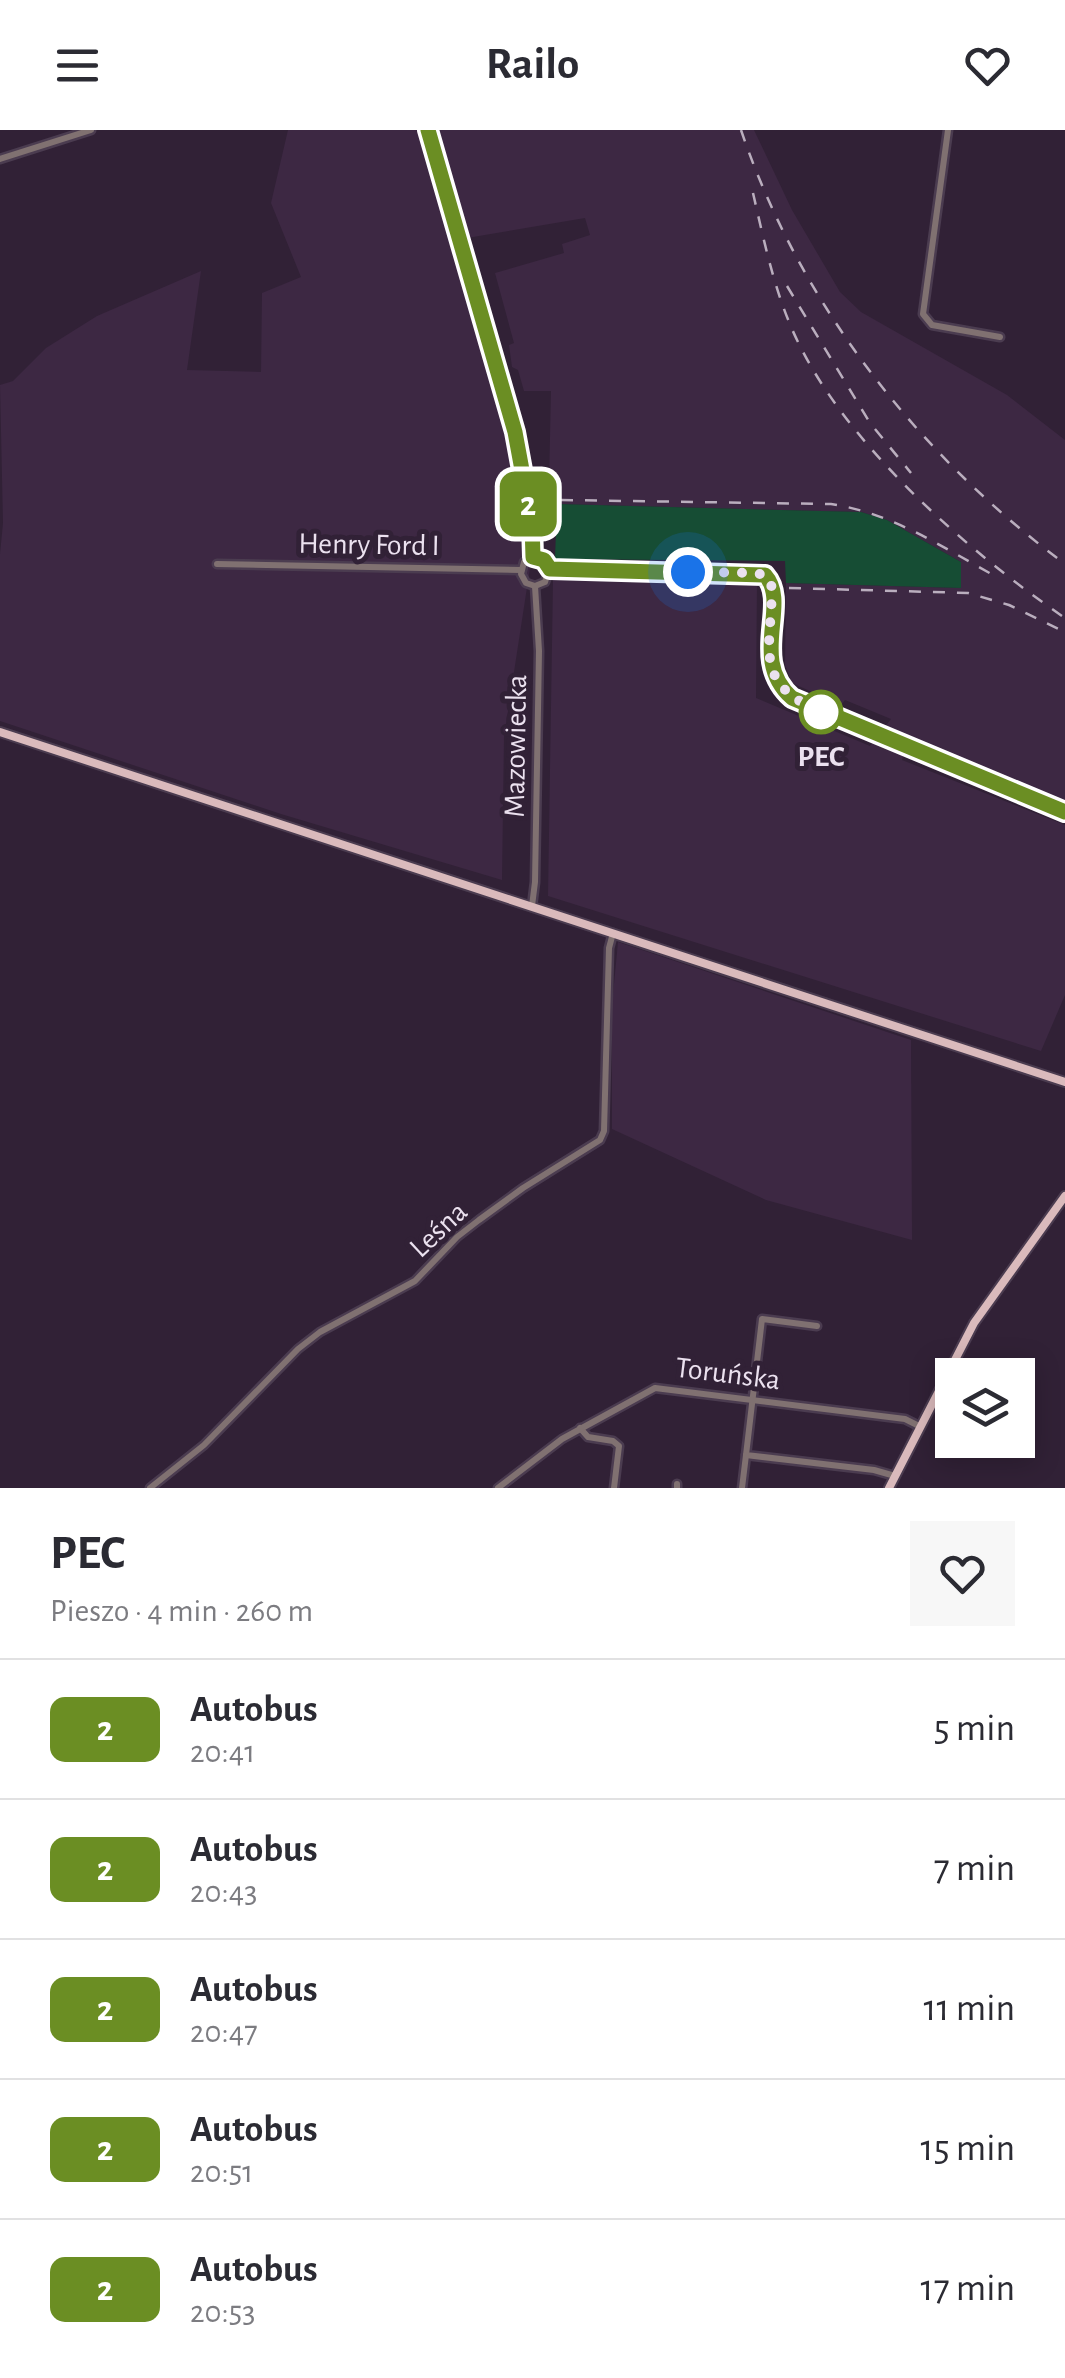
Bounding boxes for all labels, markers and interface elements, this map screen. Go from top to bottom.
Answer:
icon: menu [50,38,105,93]
icon: heart [960,38,1015,93]
text: Railo [486,42,579,87]
line badge: 2 [496,472,560,536]
text: 2 [520,487,536,522]
street label: Henry Ford I [298,529,440,561]
your location [663,547,713,597]
street label: Mazowiecka [500,674,532,818]
marker: PEC [800,691,842,733]
place label: PEC [798,742,845,772]
street label: Leśna [404,1196,473,1263]
street label: Toruńska [674,1353,782,1395]
map controls [935,1358,1035,1458]
button: layers [935,1358,1035,1458]
button: heart [910,1521,1015,1626]
text: PEC [50,1530,125,1578]
text: Pieszo · 4 min · 260 m [50,1595,313,1627]
text: Autobus [190,1691,318,1729]
text: 5 min [934,1710,1015,1748]
text: 2 [97,1712,113,1747]
text: 20:41 [190,1736,255,1768]
text: Autobus [190,1831,318,1869]
text: 7 min [934,1850,1015,1888]
text: 2 [97,1852,113,1887]
text: 20:43 [190,1876,257,1908]
text: Autobus [190,1971,318,2009]
text: 11 min [923,1990,1015,2028]
text: 2 [97,1992,113,2027]
text: 20:47 [190,2016,258,2048]
text: Autobus [190,2111,318,2149]
text: 15 min [921,2130,1015,2168]
text: 2 [97,2132,113,2167]
text: 20:51 [190,2156,253,2188]
text: Autobus [190,2251,318,2289]
text: 17 min [921,2270,1015,2308]
text: 2 [97,2272,113,2307]
text: 20:53 [190,2296,255,2328]

